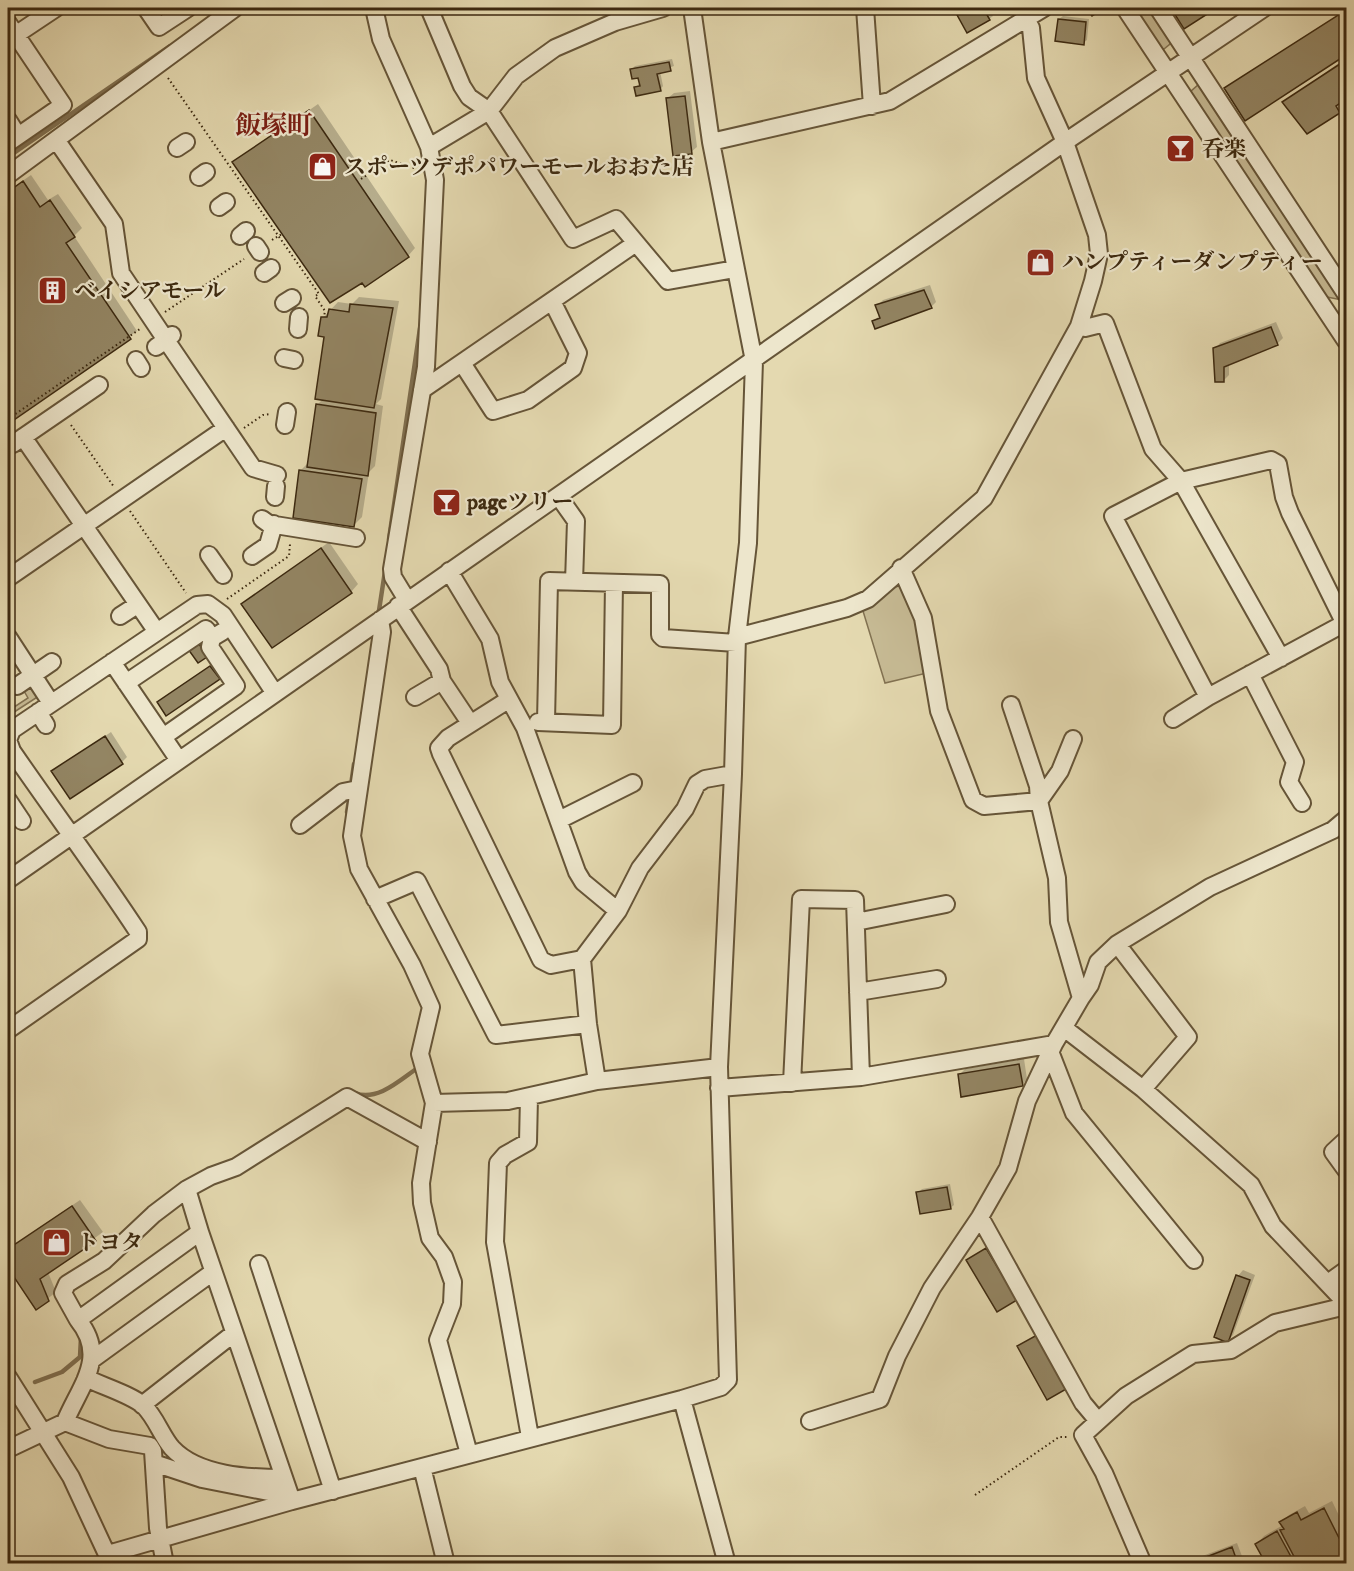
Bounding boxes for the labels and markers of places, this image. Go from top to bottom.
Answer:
bar icon: 呑楽 [1165,133,1197,165]
place label: 呑楽 [1202,136,1246,163]
shop icon: スポーツデポパワーモールおおた店 [307,151,339,183]
place label: スポーツデポパワーモールおおた店 [344,154,694,181]
shop icon: ハンプティーダンプティー [1025,246,1057,278]
place label: ハンプティーダンプティー [1062,249,1323,276]
building icon: ベイシアモール [37,275,69,307]
place label: ベイシアモール [74,278,226,305]
bar icon: pageツリー [430,486,462,518]
place label: pageツリー [466,489,573,516]
shop icon: トヨタ [40,1227,72,1259]
place label: トヨタ [77,1230,143,1257]

